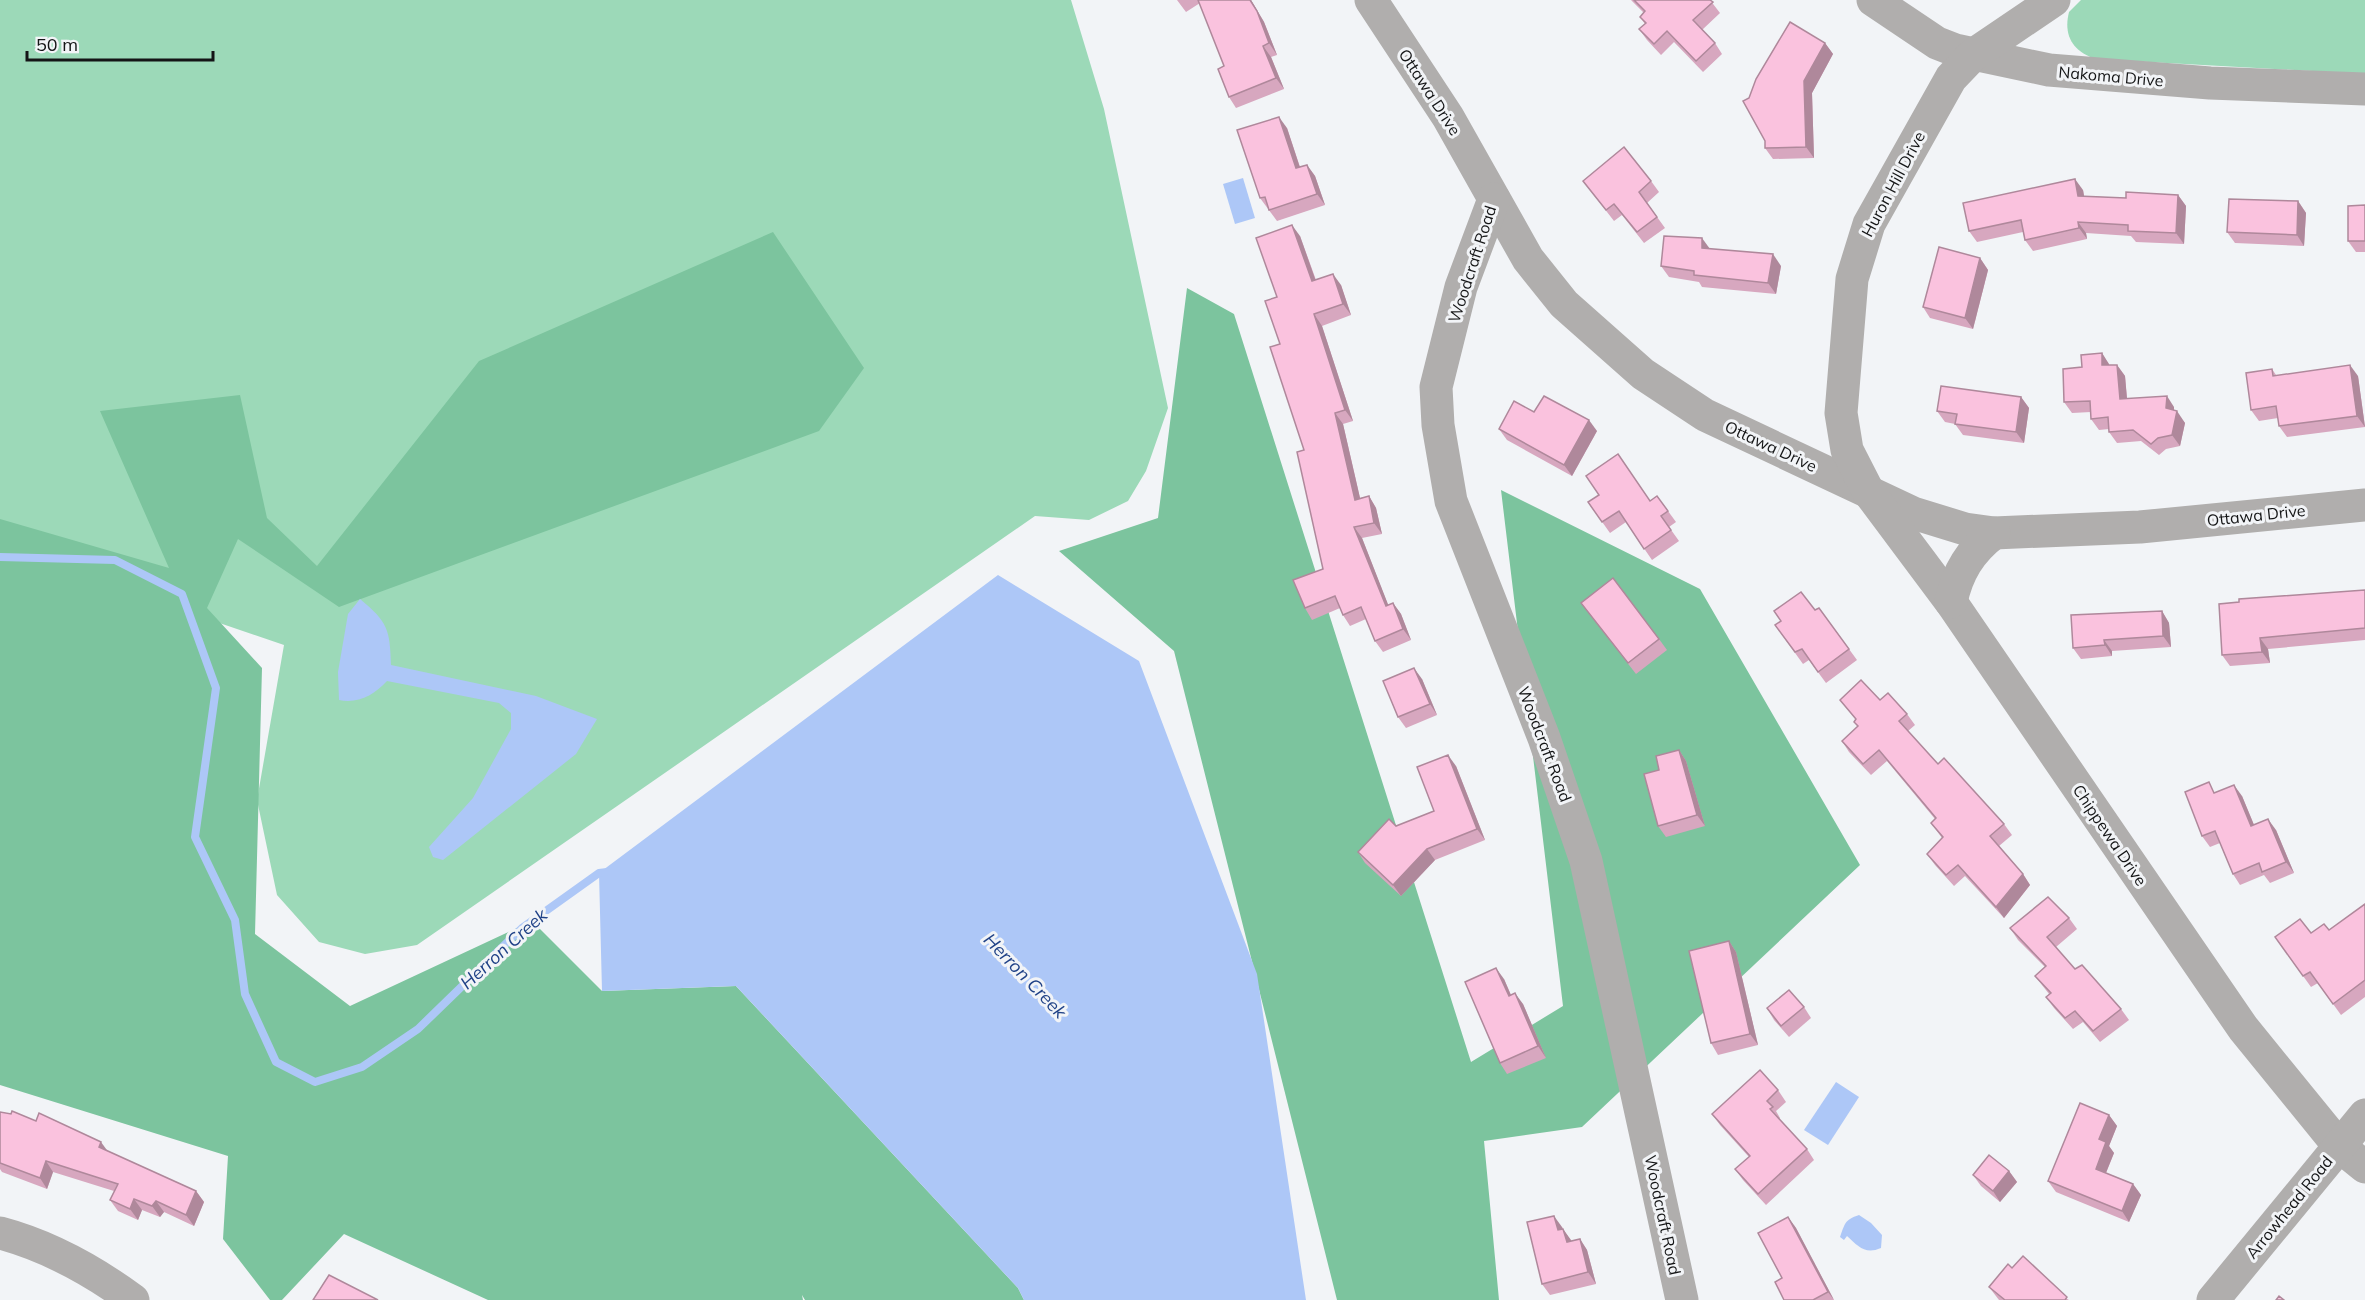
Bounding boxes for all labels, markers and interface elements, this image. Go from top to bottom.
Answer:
scale bar [27,24,213,62]
text: 50 m [36,33,78,56]
street label: Ottawa Drive [1395,45,1465,139]
street label: Nakoma Drive [2058,61,2164,91]
street label: Huron Hill Drive [1857,128,1929,240]
street label: Woodcraft Road [1444,203,1500,325]
street label: Ottawa Drive [1722,416,1820,476]
street label: Ottawa Drive [2206,500,2306,530]
street label: Woodcraft Road [1514,683,1576,805]
street label: Chippewa Drive [2069,780,2151,890]
water label: Herron Creek [455,903,553,994]
water label: Herron Creek [979,928,1072,1024]
street label: Arrowhead Road [2241,1151,2337,1263]
street label: Woodcraft Road [1641,1153,1685,1277]

